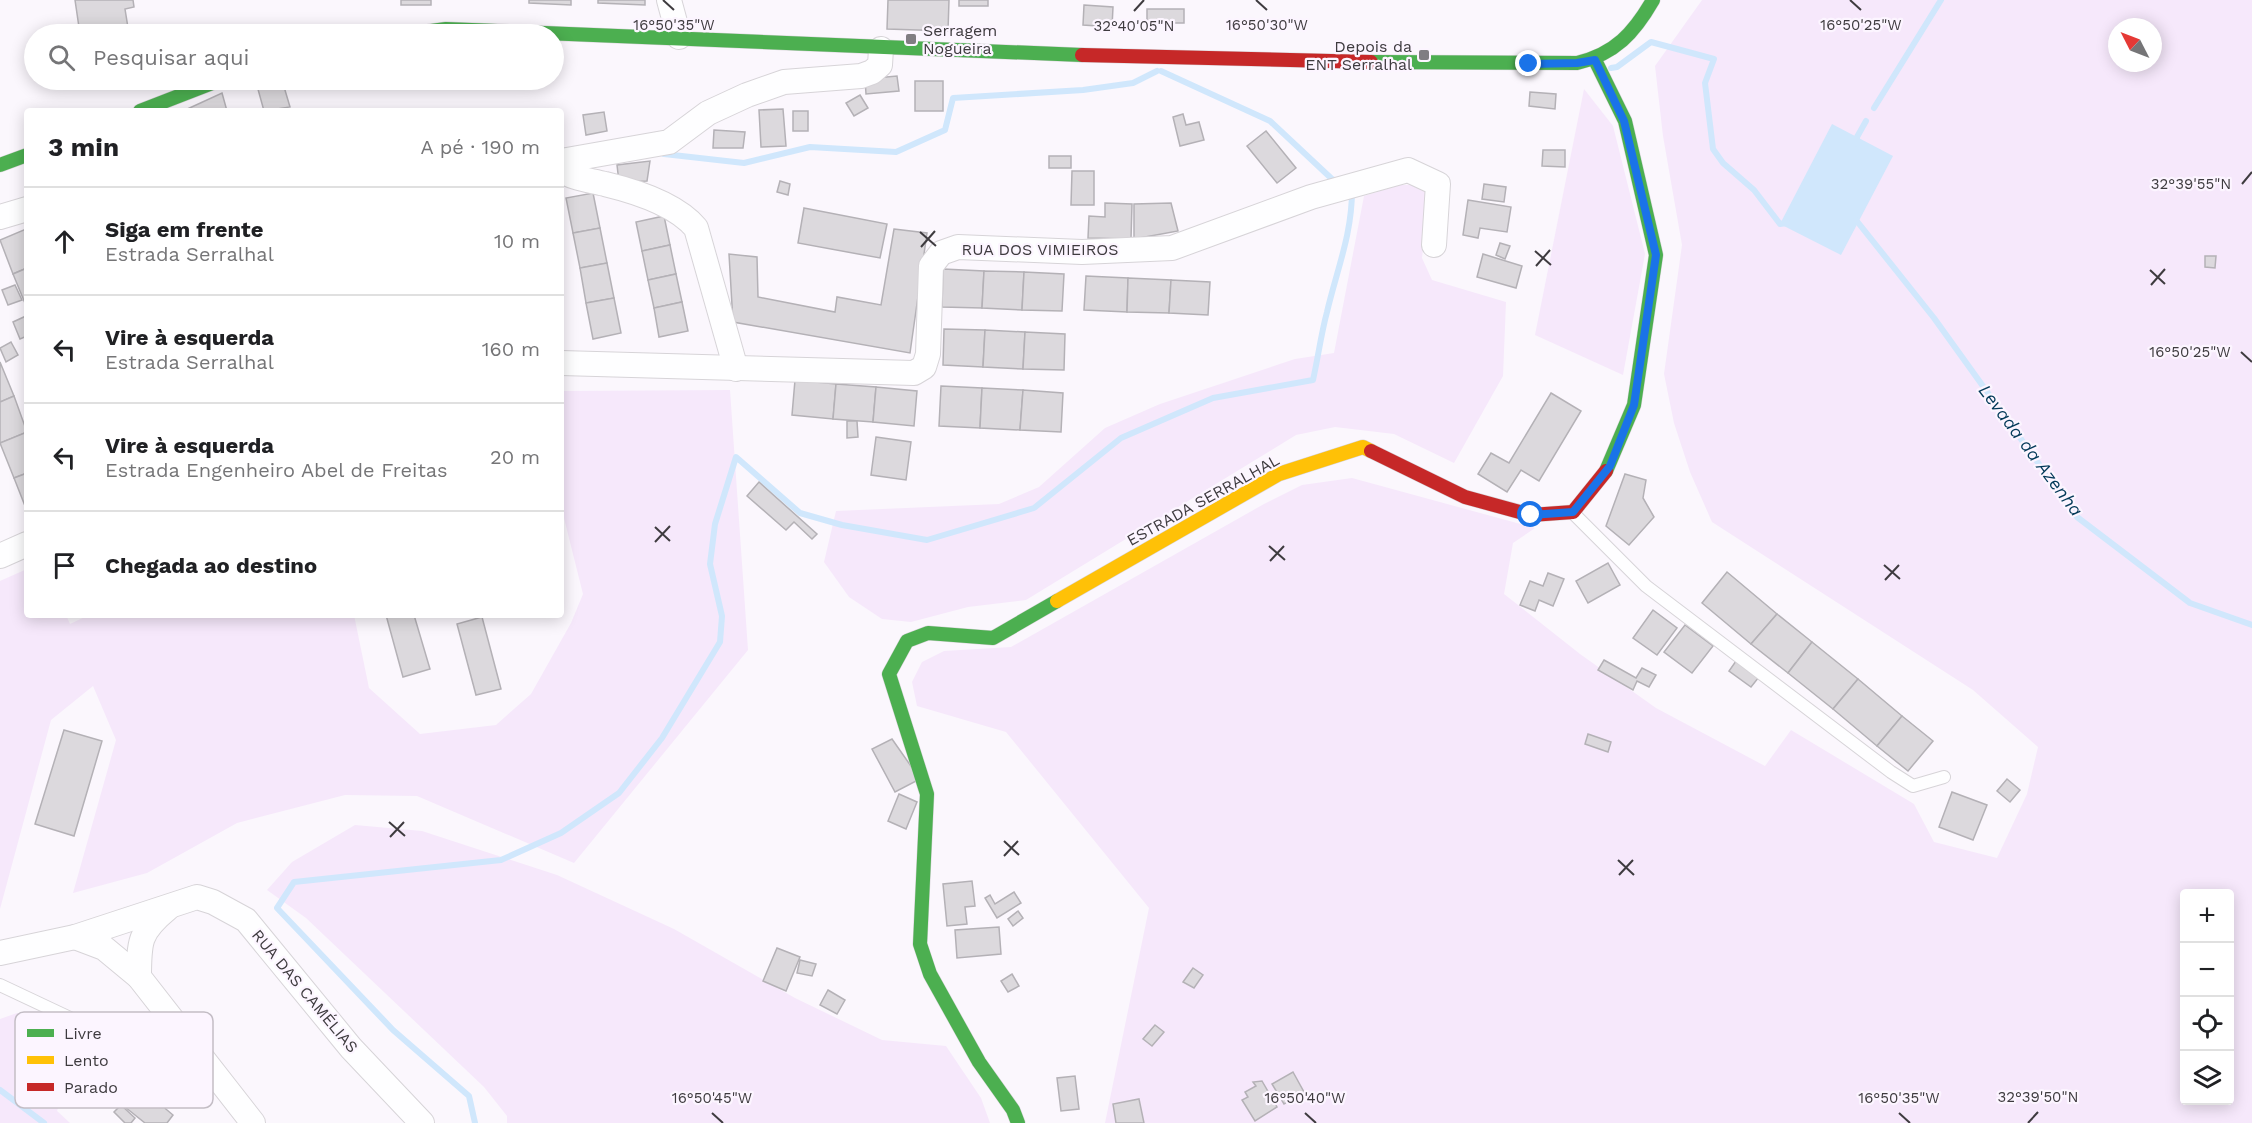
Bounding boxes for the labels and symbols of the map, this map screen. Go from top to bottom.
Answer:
text: 16°50'35"W [633,16,715,34]
text: 16°50'30"W [1226,16,1308,34]
text: 16°50'25"W [1820,16,1902,34]
text: 32°40'05"N [1093,17,1175,35]
north arrow [2108,18,2162,72]
place label: Serragem Nogueira [923,21,997,58]
marker: Serragem Nogueira [904,32,918,46]
place label: Depois da ENT Serralhal [1305,37,1412,74]
marker: Depois da ENT Serralhal [1417,48,1431,62]
route end [1515,50,1541,76]
text: 32°39'55"N [2151,175,2231,193]
street label: RUA DOS VIMIEIROS [962,240,1118,259]
text: 16°50'25"W [2149,343,2231,361]
water label: Levada da Azenha [1975,380,2087,520]
street label: ESTRADA SERRALHAL [1124,450,1283,550]
route start [1517,501,1543,527]
street label: RUA DAS CAMÉLIAS [248,926,362,1056]
legend [15,1012,213,1108]
text: Livre [64,1024,102,1043]
text: Lento [64,1051,109,1070]
text: Parado [64,1078,118,1097]
text: 32°39'50"N [1997,1088,2079,1106]
text: 16°50'45"W [672,1089,752,1107]
text: 16°50'40"W [1264,1089,1346,1107]
text: 16°50'35"W [1858,1089,1940,1107]

